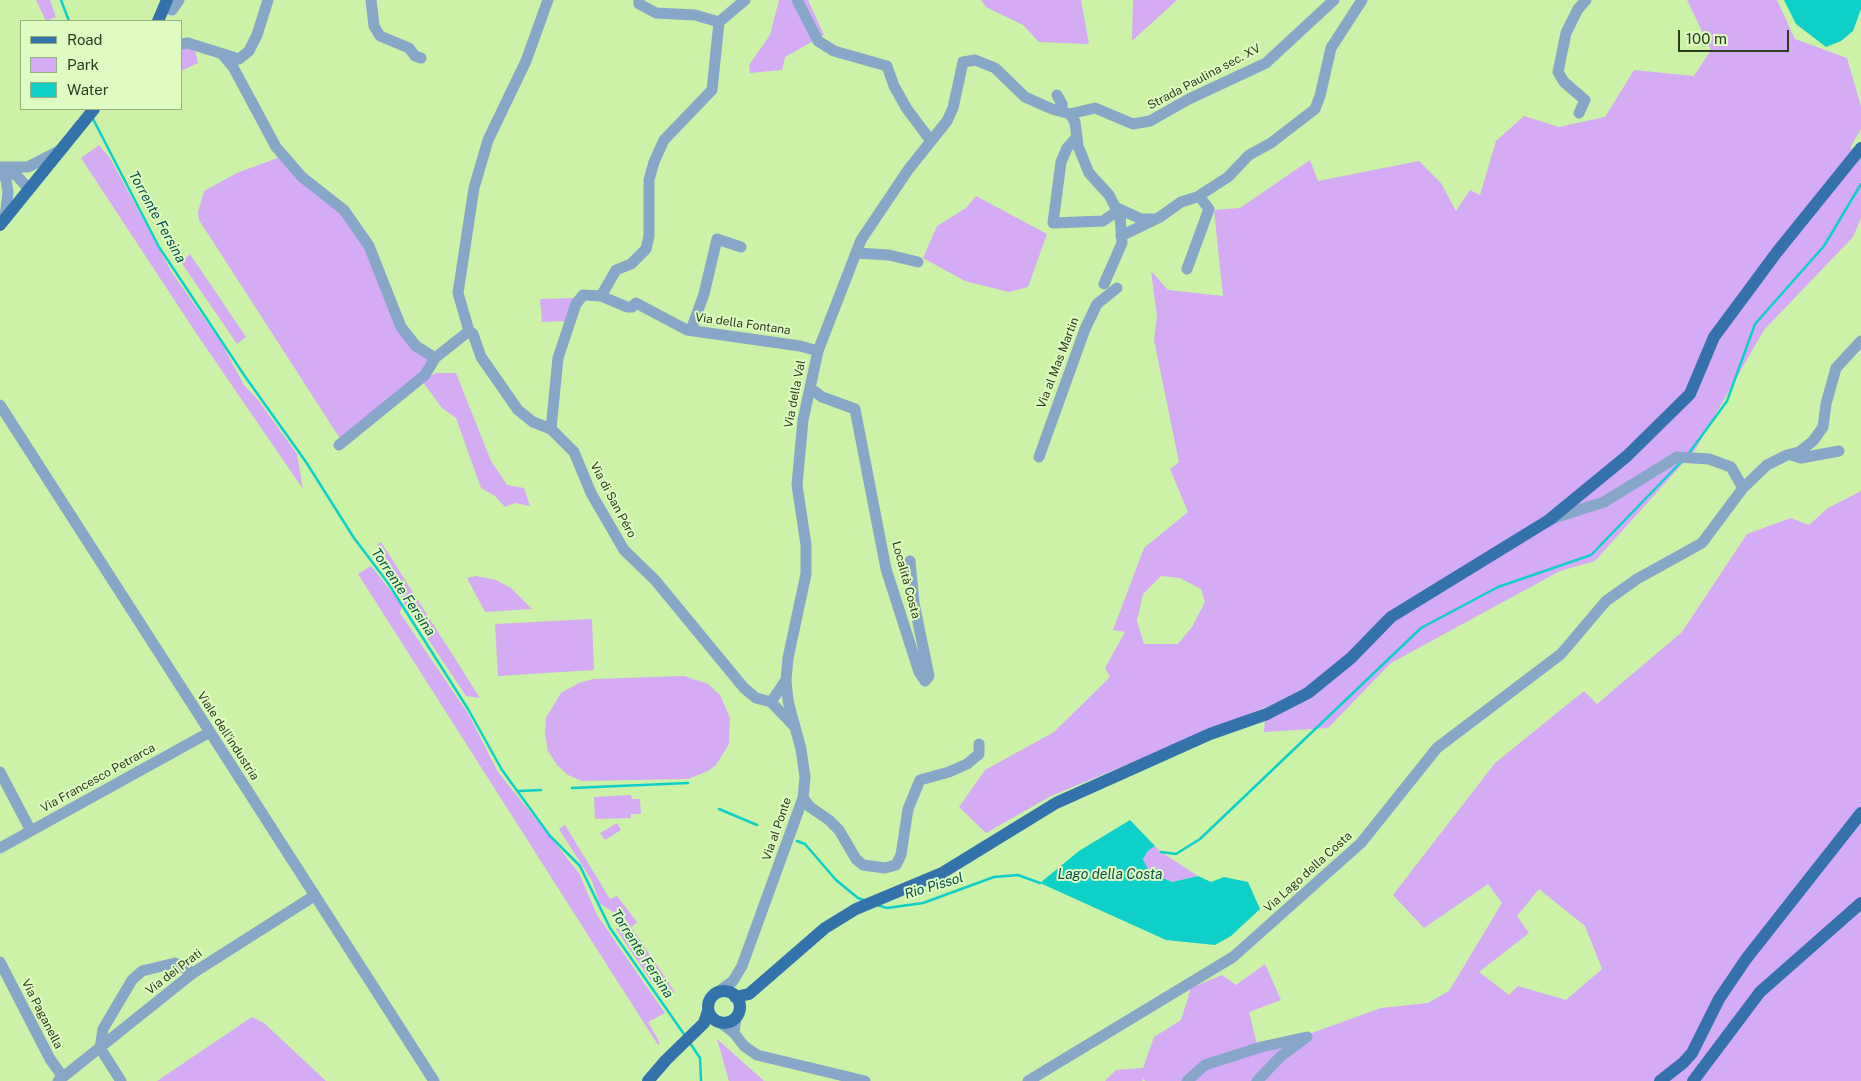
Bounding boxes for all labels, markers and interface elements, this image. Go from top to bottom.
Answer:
legend [20,20,182,110]
scale bar [1681,20,1792,52]
text: 100 m [1686,30,1727,47]
text: Road [67,31,103,48]
street label: Strada Paulina sec. XV [1145,41,1263,113]
text: Park [67,56,99,73]
text: Water [67,81,109,98]
water label: Torrente Fersina [125,168,189,266]
street label: Via della Fontana [694,310,792,338]
street label: Via al Mas Martin [1034,315,1082,411]
street label: Via della Val [781,359,809,429]
street label: Via di San Péro [587,460,639,540]
street label: Località Costa [889,540,923,620]
water label: Torrente Fersina [367,545,439,639]
street label: Viale dell'industria [194,689,262,783]
street label: Via Francesco Petrarca [38,740,158,816]
street label: Via al Ponte [759,795,795,863]
street label: Via Lago della Costa [1261,829,1355,915]
water label: Lago della Costa [1058,867,1162,883]
water label: Rio Pissol [902,869,966,903]
water label: Torrente Fersina [607,906,677,1002]
street label: Via dei Prati [143,946,205,998]
street label: Via Paganella [18,977,66,1051]

